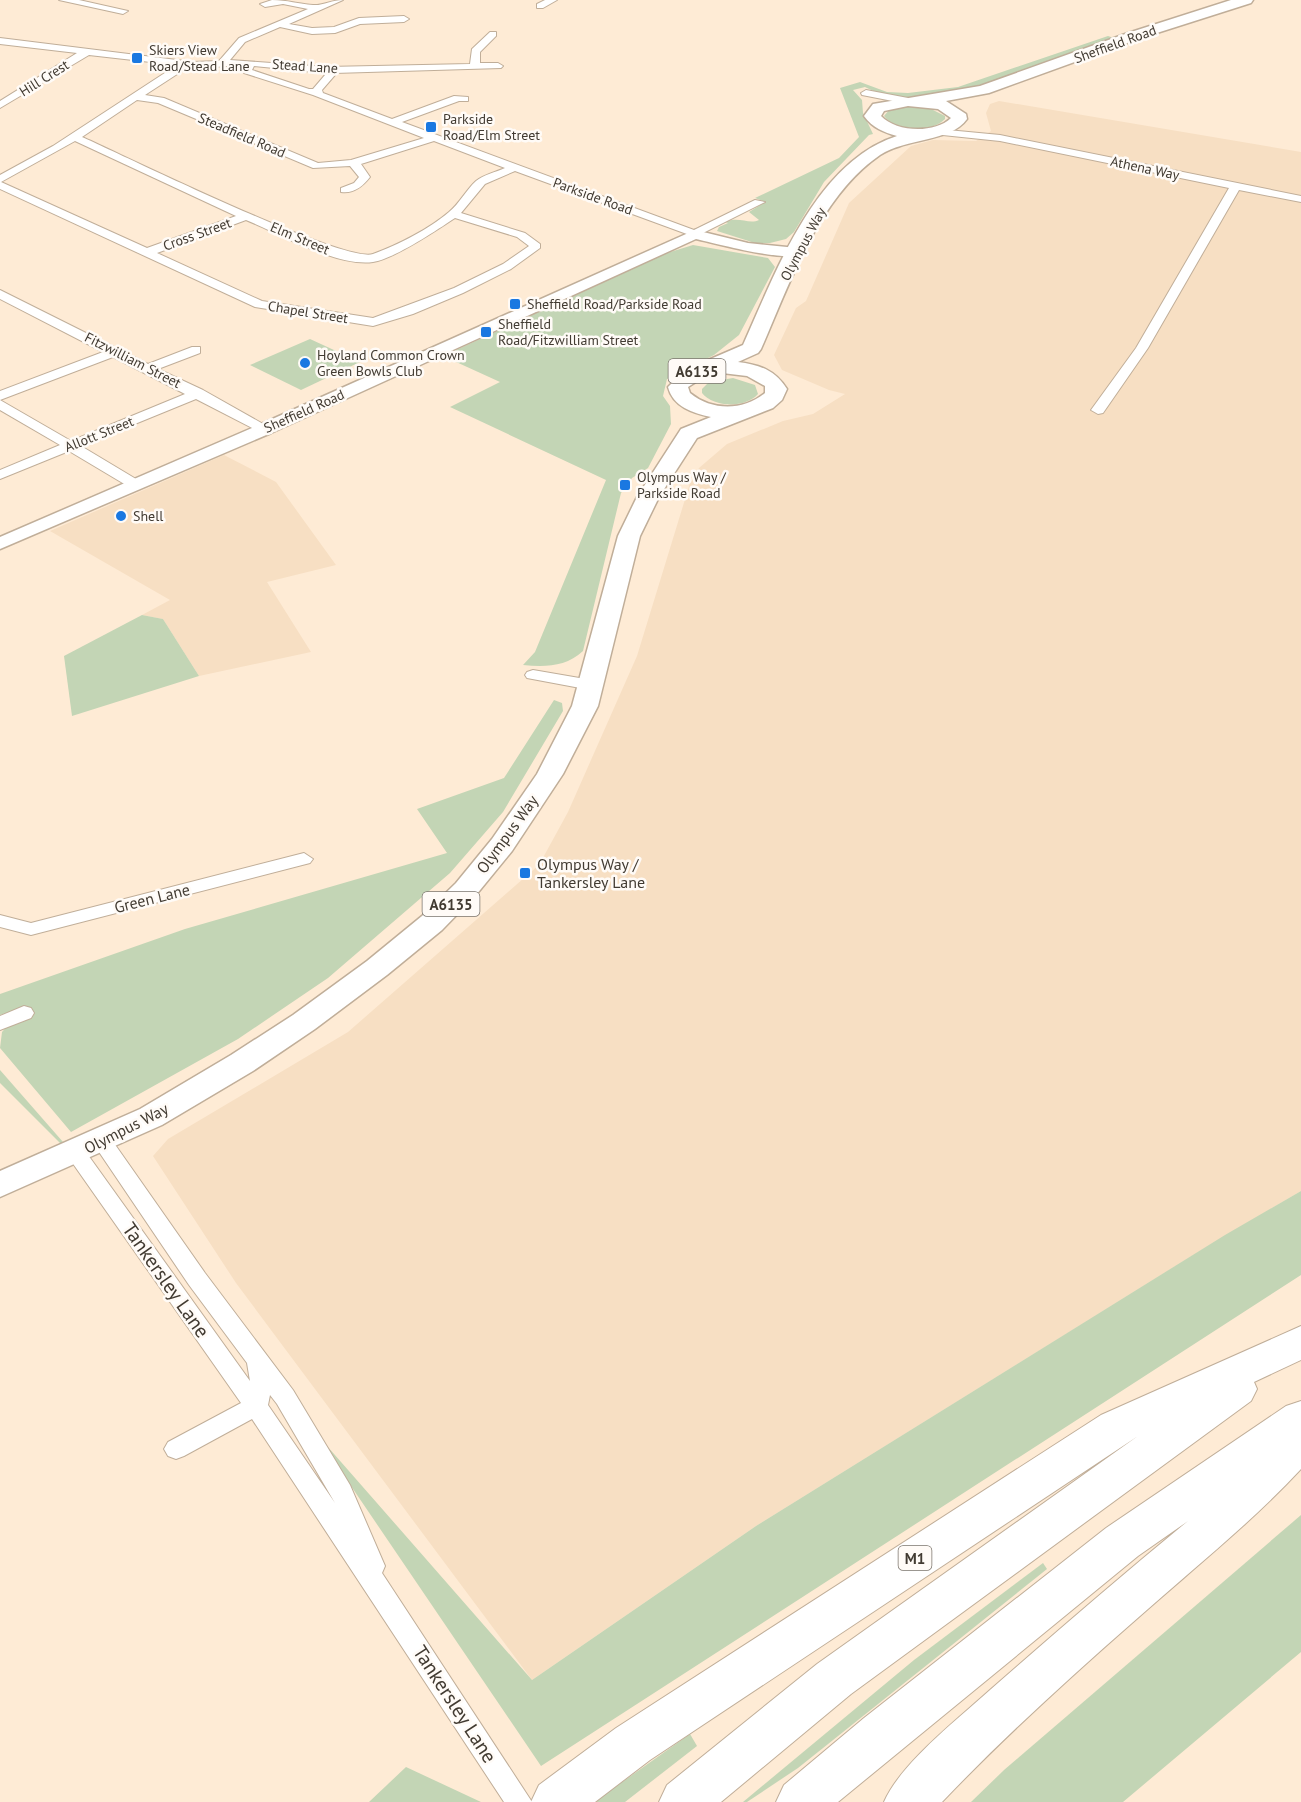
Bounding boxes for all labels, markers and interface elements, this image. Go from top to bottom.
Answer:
street label: Sheffield Road [1071,21,1159,67]
place label: Skiers View Road/Stead Lane [149,41,250,75]
marker: Skiers View Road/Stead Lane [130,51,144,65]
street label: Stead Lane [271,55,339,77]
street label: Hill Crest [16,56,72,100]
street label: Steadfield Road [196,108,288,162]
place label: Parkside Road/Elm Street [443,110,540,144]
marker: Parkside Road/Elm Street [424,120,438,134]
street label: Athena Way [1109,152,1182,184]
street label: Parkside Road [551,173,635,219]
street label: Olympus Way [776,204,830,284]
street label: Cross Street [160,213,234,255]
street label: Elm Street [268,218,332,259]
place label: Sheffield Road/Parkside Road [527,295,702,313]
street label: Chapel Street [267,297,350,327]
marker: Sheffield Road/Parkside Road [508,297,522,311]
place label: Sheffield Road/Fitzwilliam Street [498,315,639,349]
marker: Sheffield Road/Fitzwilliam Street [479,325,493,339]
street label: Fitzwilliam Street [82,328,184,392]
place label: Hoyland Common Crown Green Bowls Club [317,346,465,380]
marker: Hoyland Common Crown Green Bowls Club [298,356,312,370]
road number: A6135 [668,359,726,383]
street label: Sheffield Road [261,385,347,437]
street label: Allott Street [62,412,136,456]
place label: Olympus Way / Parkside Road [637,468,727,502]
marker: Olympus Way / Parkside Road [618,478,632,492]
place label: Shell [133,507,163,525]
marker: Shell [114,509,128,523]
street label: Olympus Way [472,790,542,877]
place label: Olympus Way / Tankersley Lane [537,854,645,892]
marker: Olympus Way / Tankersley Lane [518,866,532,880]
street label: Green Lane [112,879,192,917]
road number: A6135 [422,892,480,916]
street label: Olympus Way [80,1098,172,1158]
street label: Tankersley Lane [117,1217,215,1343]
road number: M1 [898,1546,932,1570]
street label: Tankersley Lane [407,1640,503,1768]

